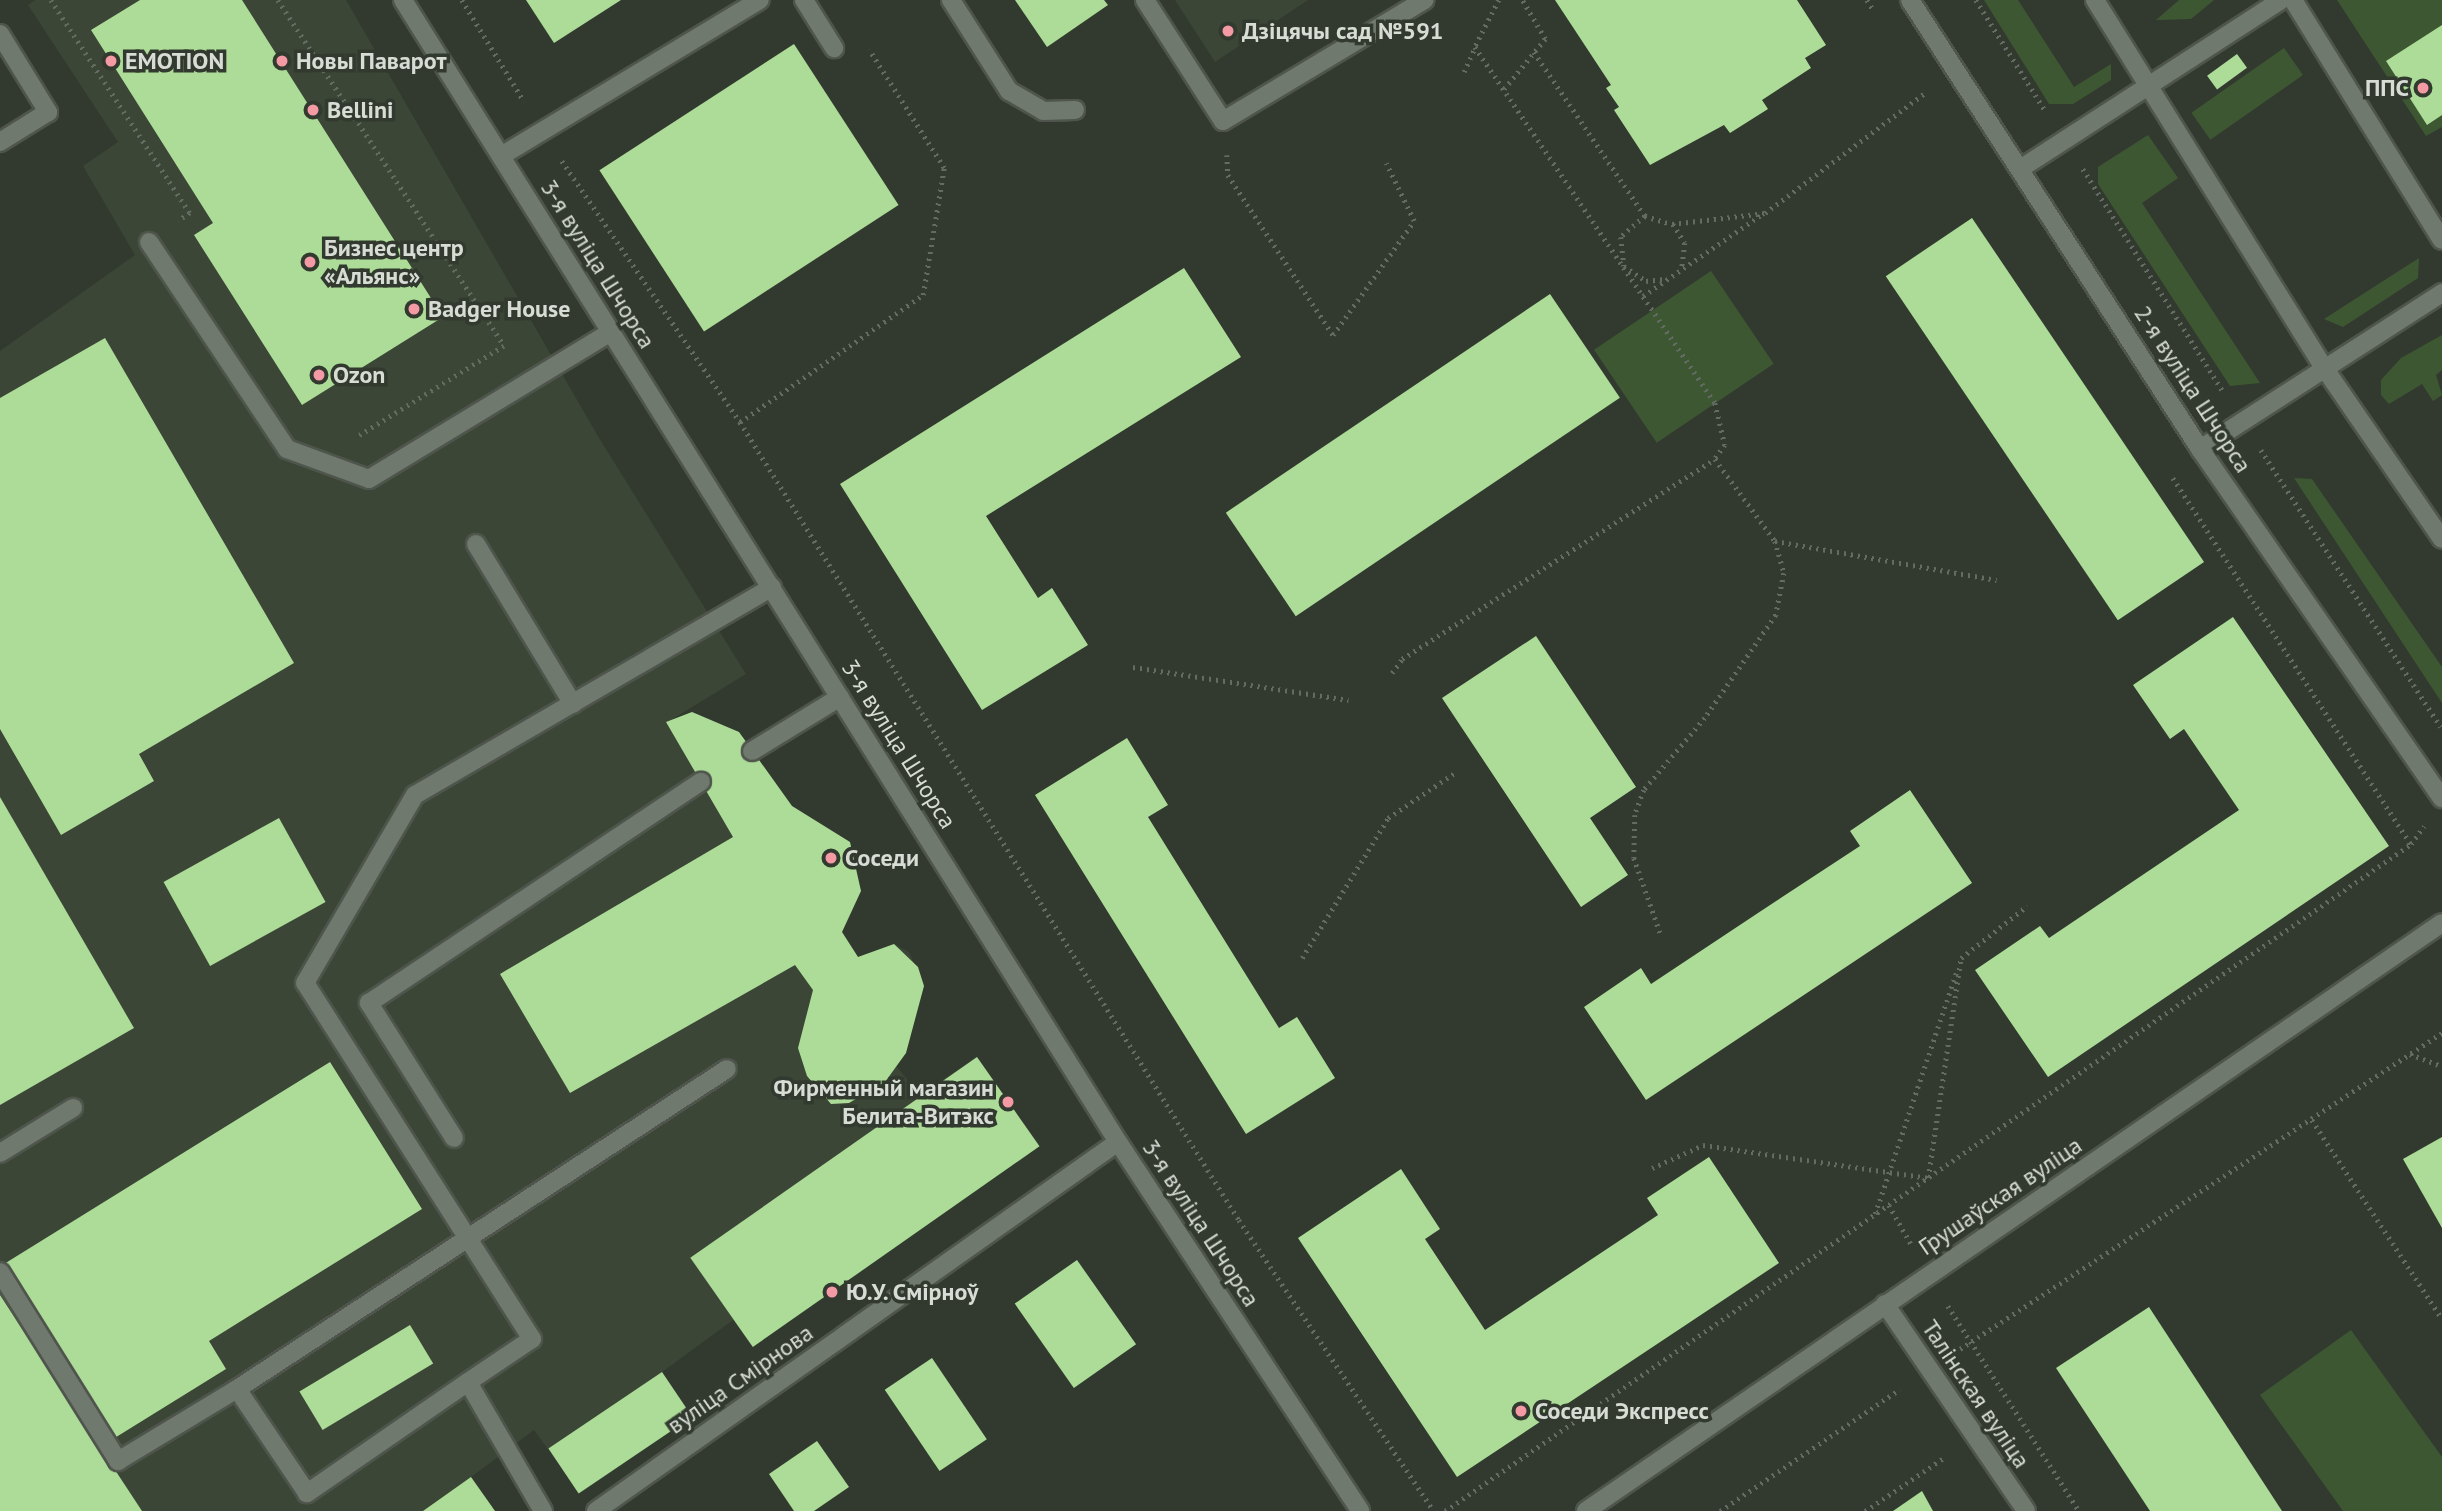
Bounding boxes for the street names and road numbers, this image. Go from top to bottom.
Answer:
street label: 3-я вуліца Шчорса [534,174,662,354]
street label: 2-я вуліца Шчорса [2128,300,2258,478]
street label: 3-я вуліца Шчорса [835,654,963,834]
street label: Грушаўская вуліца [1913,1131,2087,1261]
street label: 3-я вуліца Шчорса [1136,1134,1266,1312]
street label: Талінская вуліца [1916,1314,2036,1474]
street label: вуліца Смірнова [662,1318,818,1440]

